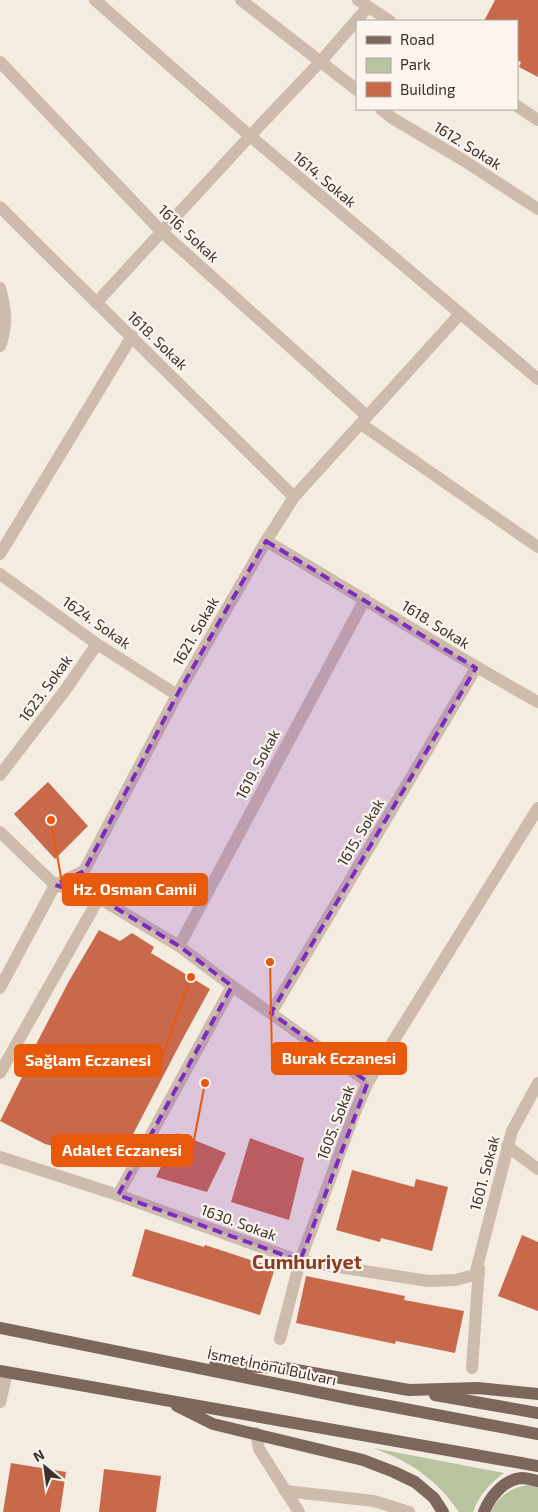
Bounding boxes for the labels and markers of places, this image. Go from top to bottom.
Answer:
callout: Hz. Osman Camii [63,874,207,905]
callout: Burak Eczanesi [272,1043,406,1074]
callout: Sağlam Eczanesi [15,1045,161,1076]
callout: Adalet Eczanesi [52,1135,192,1166]

